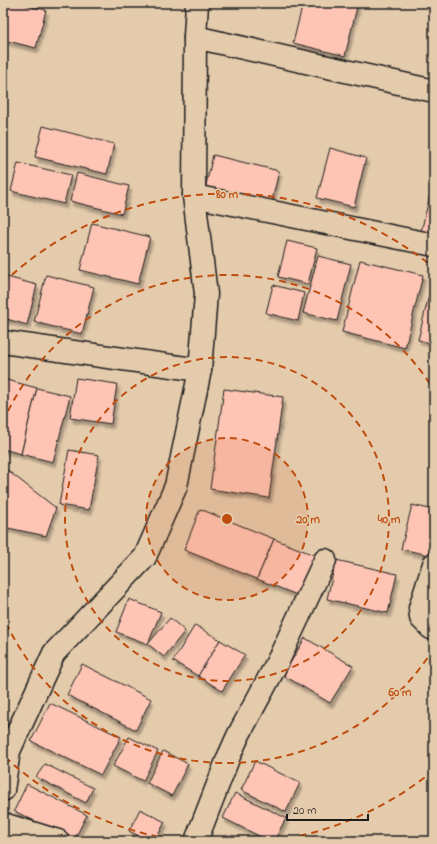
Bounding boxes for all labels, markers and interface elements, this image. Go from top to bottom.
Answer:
text: 80 m [215,186,239,204]
text: 20 m [295,511,320,529]
text: 40 m [377,511,401,529]
centre of rings [220,512,234,526]
text: 60 m [388,684,412,702]
scale bar [287,796,368,822]
text: 20 m [293,802,316,820]

